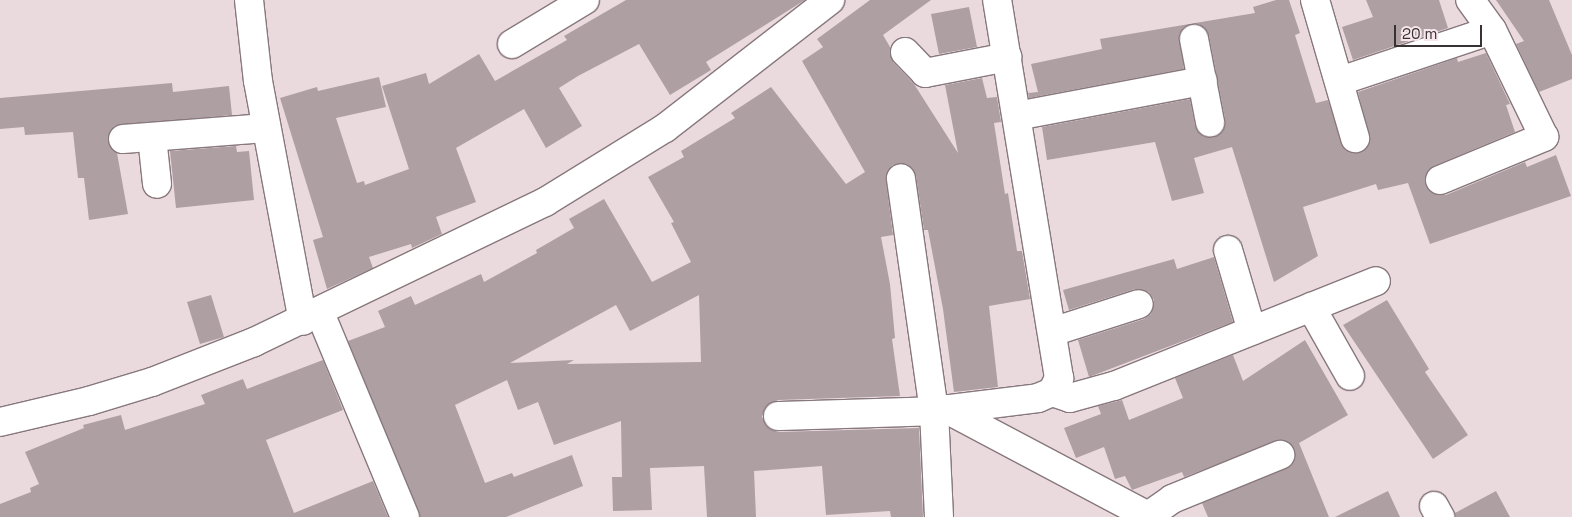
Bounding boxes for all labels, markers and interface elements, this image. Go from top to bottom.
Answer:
scale bar [1397,15,1484,47]
text: 20 m [1402,24,1437,43]

